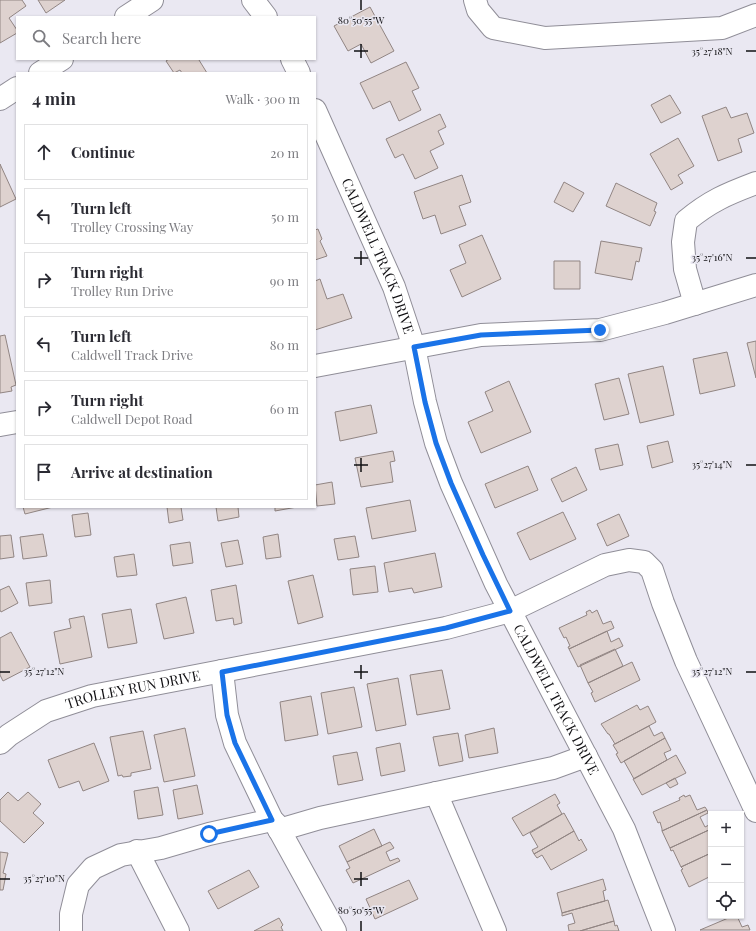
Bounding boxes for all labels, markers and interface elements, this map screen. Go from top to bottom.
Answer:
text: 80°50'55"W [338,13,385,27]
search box [16,16,316,60]
icon: search [30,27,52,49]
text: Search here [62,28,141,48]
text: 35°27'18"N [691,44,733,58]
text: 4 min [32,87,76,109]
text: Walk · 300 m [226,90,300,107]
icon: ahead [33,141,55,163]
text: Continue [71,142,135,162]
text: 20 m [270,144,299,161]
street label: CALDWELL TRACK DRIVE [338,175,419,336]
text: Turn left [71,198,132,218]
icon: left [33,205,55,227]
text: 50 m [271,208,299,225]
text: Trolley Crossing Way [71,218,193,235]
text: 35°27'16"N [691,250,733,264]
text: Turn right [71,262,144,282]
icon: right [33,269,55,291]
text: 90 m [270,272,299,289]
text: Trolley Run Drive [71,282,174,299]
route end [591,321,609,339]
text: Turn left [71,326,132,346]
icon: left [33,333,55,355]
text: 80 m [270,336,299,353]
text: Caldwell Track Drive [71,346,193,363]
text: Turn right [71,390,144,410]
icon: right [33,397,55,419]
text: 60 m [270,400,299,417]
text: Caldwell Depot Road [71,410,193,427]
text: 35°27'14"N [692,457,732,471]
icon: arrive [33,461,55,483]
text: Arrive at destination [71,462,213,482]
street label: CALDWELL TRACK DRIVE [510,621,604,778]
text: 35°27'12"N [24,664,64,678]
text: 35°27'12"N [692,664,732,678]
street label: TROLLEY RUN DRIVE [63,665,202,713]
map controls [708,811,744,919]
button: + [708,811,744,847]
route start [200,825,218,843]
button: − [708,847,744,883]
text: 35°27'10"N [23,871,65,885]
button: locate [708,883,744,919]
text: 80°50'55"W [338,903,385,917]

